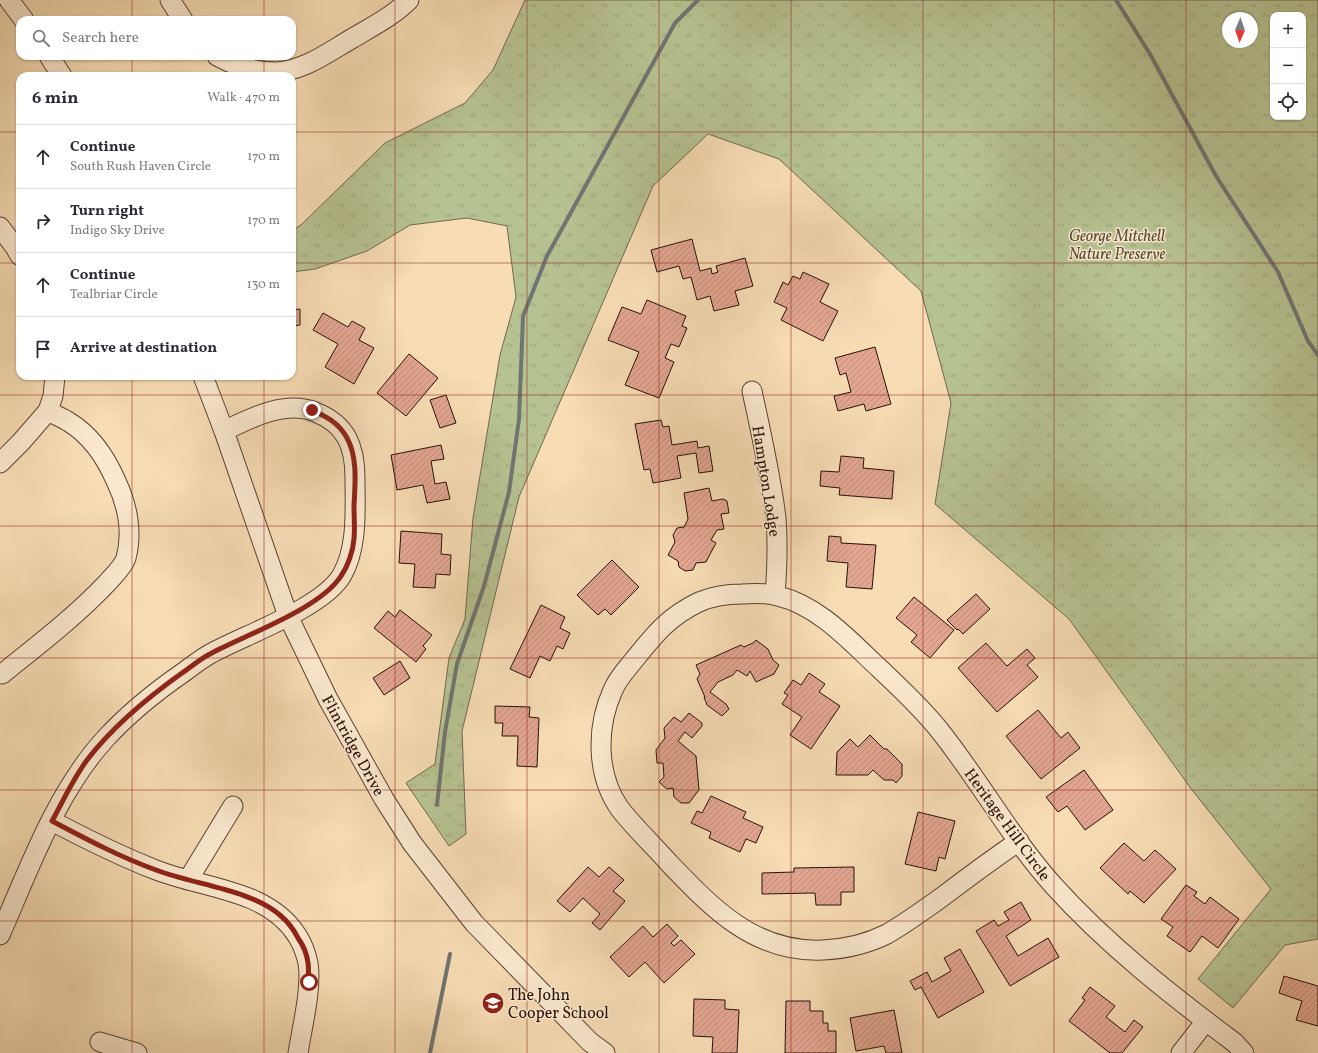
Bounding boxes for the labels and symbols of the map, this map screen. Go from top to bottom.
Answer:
north arrow [1222,12,1258,48]
park label: George Mitchell Nature Preserve [1069,226,1165,266]
route end [303,401,321,419]
street label: Hampton Lodge [745,424,785,539]
street label: Flintridge Drive [315,692,389,800]
street label: Heritage Hill Circle [958,764,1055,886]
route start [300,973,318,991]
place label: The John Cooper School [508,985,609,1025]
school or university icon: The John Cooper School [480,990,506,1016]

